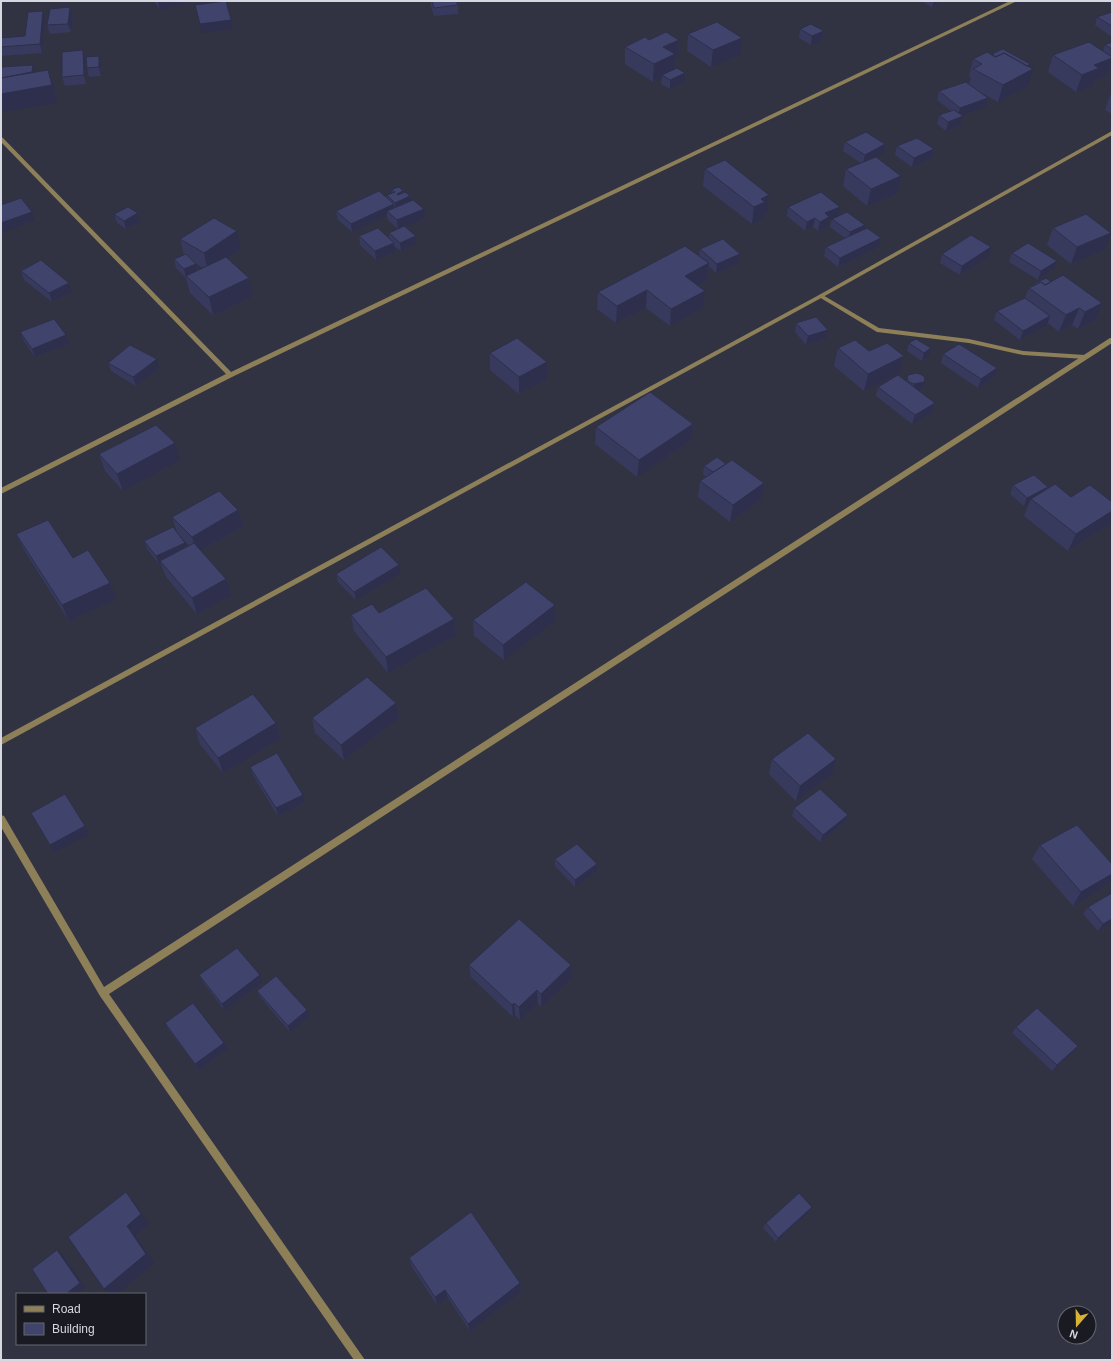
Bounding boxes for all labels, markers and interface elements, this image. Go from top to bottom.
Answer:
legend [16,1293,146,1345]
text: Road [52,1302,81,1316]
north arrow [1057,1305,1097,1345]
text: Building [52,1322,95,1336]
text: N [1068,1327,1079,1341]

